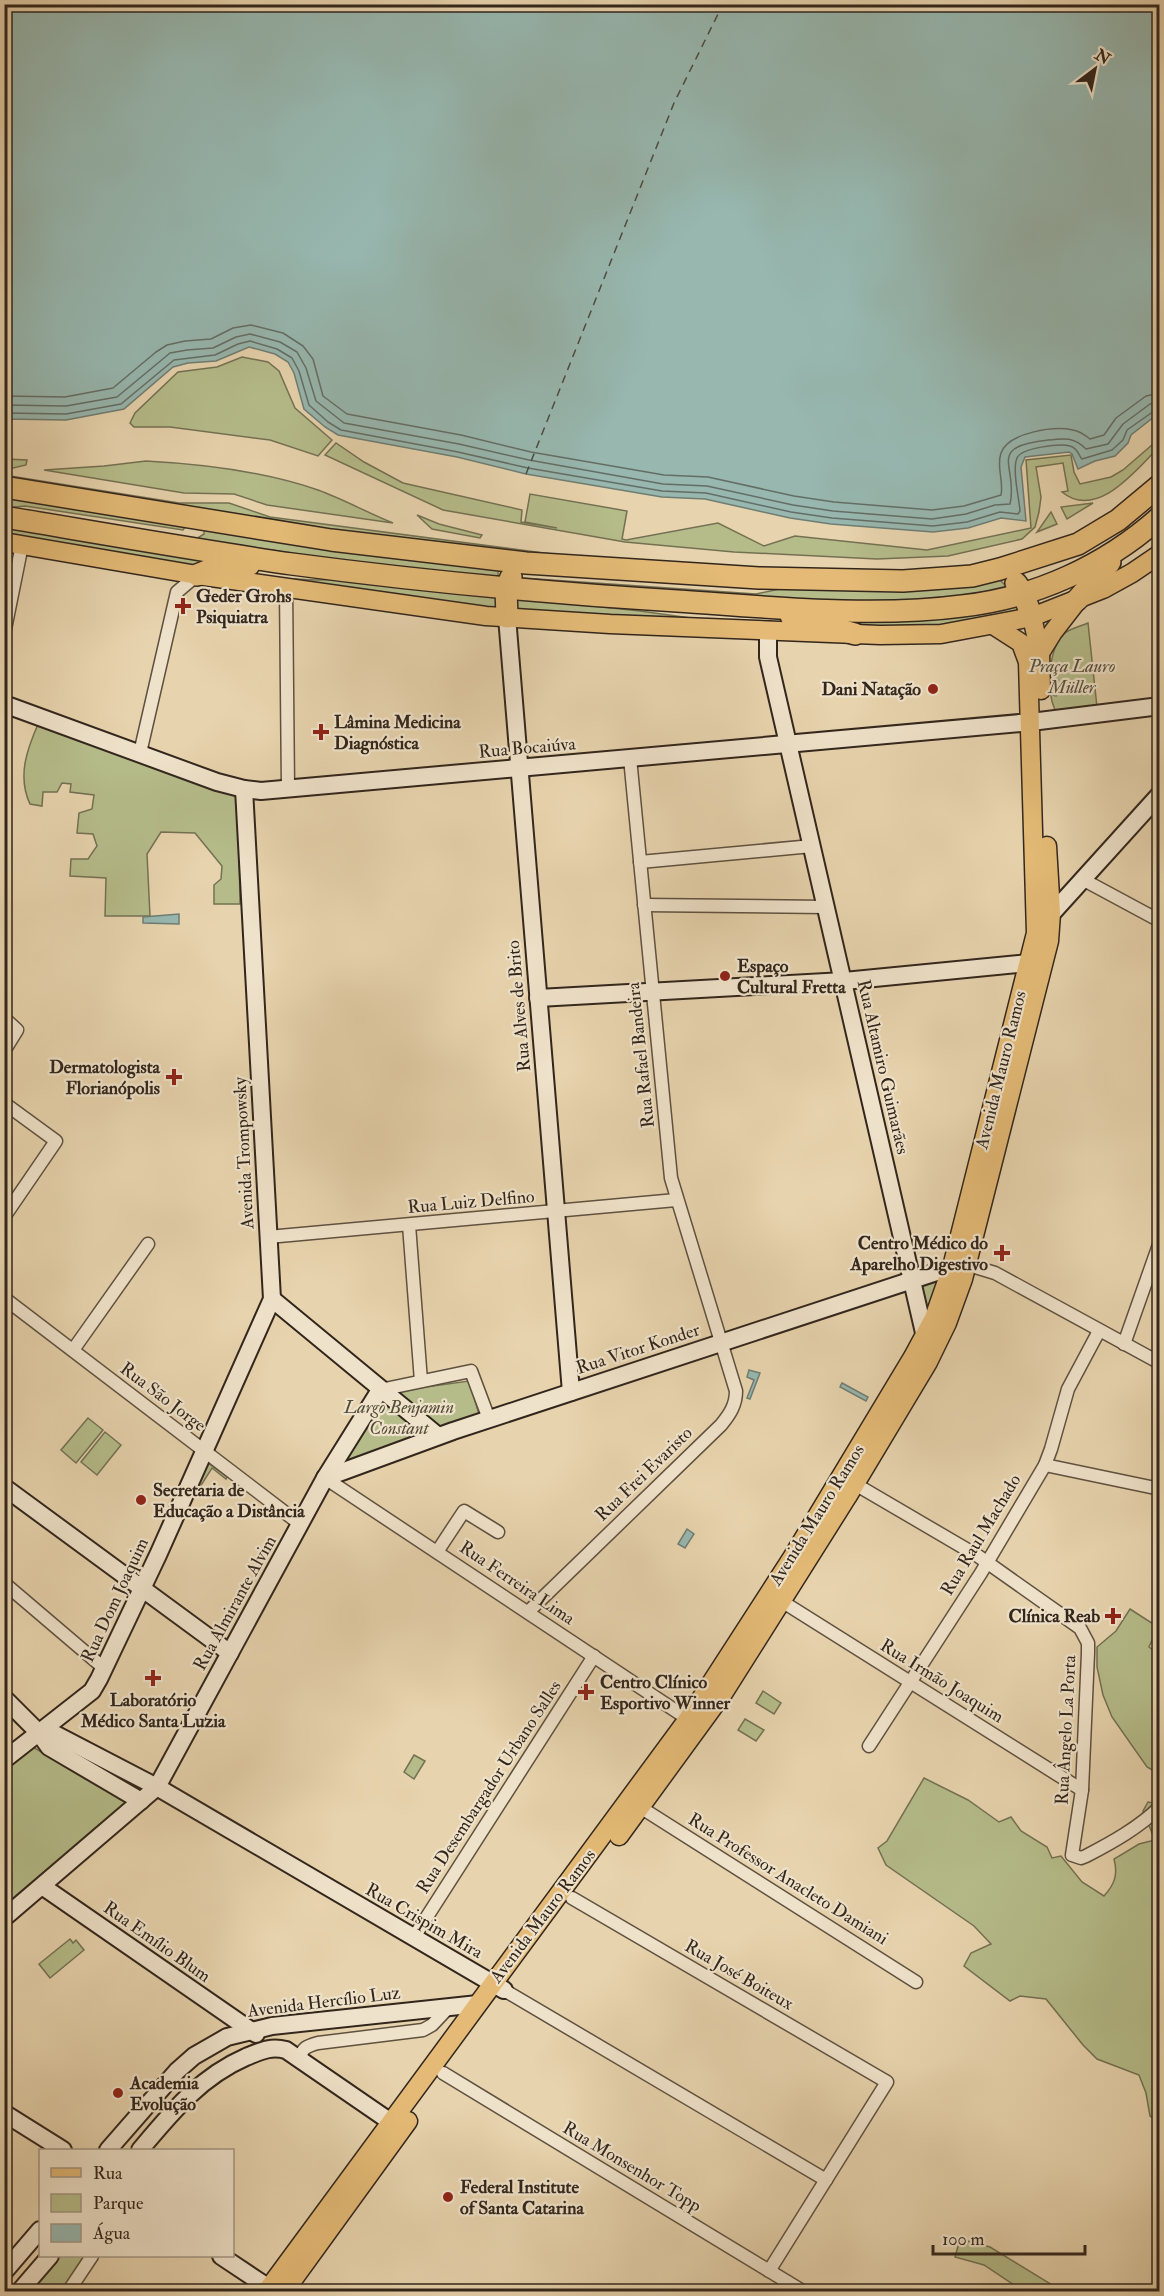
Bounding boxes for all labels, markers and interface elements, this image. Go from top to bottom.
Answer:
north arrow [1065,39,1125,99]
text: N [1090,44,1114,70]
place label: Geder Grohs Psiquiatra [196,585,291,629]
marker: Geder Grohs Psiquiatra [174,597,192,615]
park label: Praça Lauro Müller [1028,655,1115,699]
place label: Dani Natação [821,678,921,701]
marker: Dani Natação [926,682,940,696]
place label: Lâmina Medicina Diagnóstica [334,711,461,755]
marker: Lâmina Medicina Diagnóstica [312,723,330,741]
street label: Rua Bocaiúva [477,732,577,764]
street label: Rua Alves de Brito [502,939,536,1073]
place label: Espaço Cultural Fretta [737,955,846,999]
marker: Espaço Cultural Fretta [718,969,732,983]
street label: Rua Altamiro Guimarães [852,977,914,1157]
street label: Rua Rafael Bandeira [622,980,660,1129]
street label: Avenida Mauro Ramos [970,988,1032,1152]
place label: Dermatologista Florianópolis [49,1056,161,1100]
marker: Dermatologista Florianópolis [165,1068,183,1086]
street label: Avenida Trompowsky [228,1075,260,1231]
street label: Rua Luiz Delfino [407,1185,536,1219]
place label: Centro Médico do Aparelho Digestivo [850,1232,988,1276]
marker: Centro Médico do Aparelho Digestivo [993,1244,1011,1262]
street label: Rua Vitor Konder [573,1318,703,1380]
street label: Rua São Jorge [115,1357,211,1437]
park label: Largo Benjamin Constant [343,1396,454,1440]
street label: Rua Frei Evaristo [590,1422,698,1526]
street label: Avenida Mauro Ramos [764,1440,870,1591]
street label: Rua Raul Machado [936,1470,1026,1600]
place label: Secretaria de Educação a Distância [153,1479,305,1523]
marker: Secretaria de Educação a Distância [134,1493,148,1507]
street label: Rua Almirante Alvim [188,1531,282,1675]
street label: Rua Dom Joaquim [76,1534,154,1666]
street label: Rua Ferreira Lima [455,1536,580,1630]
place label: Clínica Reab [1008,1605,1100,1628]
marker: Clínica Reab [1104,1607,1122,1625]
street label: Rua Irmão Joaquim [876,1634,1008,1728]
street label: Rua Ângelo La Porta [1051,1654,1081,1806]
marker: Laboratório Médico Santa Luzia [144,1669,162,1687]
place label: Centro Clínico Esportivo Winner [600,1671,730,1715]
street label: Rua Desembargador Urbano Salles [411,1676,567,1898]
marker: Centro Clínico Esportivo Winner [577,1683,595,1701]
place label: Laboratório Médico Santa Luzia [80,1689,226,1733]
street label: Rua Professor Anacleto Damiani [684,1808,892,1950]
street label: Avenida Mauro Ramos [484,1844,601,1989]
street label: Rua Crispim Mira [361,1878,487,1964]
street label: Rua Emílio Blum [99,1896,215,1988]
street label: Rua José Boiteux [680,1935,798,2015]
street label: Avenida Hercílio Luz [245,1981,402,2023]
place label: Academia Evolução [129,2072,199,2116]
marker: Academia Evolução [111,2086,125,2100]
street label: Rua Monsenhor Topp [558,2117,706,2217]
legend [39,2149,234,2257]
text: Rua [93,2162,123,2185]
place label: Federal Institute of Santa Catarina [460,2176,584,2220]
marker: Federal Institute of Santa Catarina [441,2190,455,2204]
text: Parque [93,2192,144,2215]
scale bar [933,2218,1084,2256]
text: Água [92,2222,131,2245]
text: 100 m [942,2228,985,2251]

